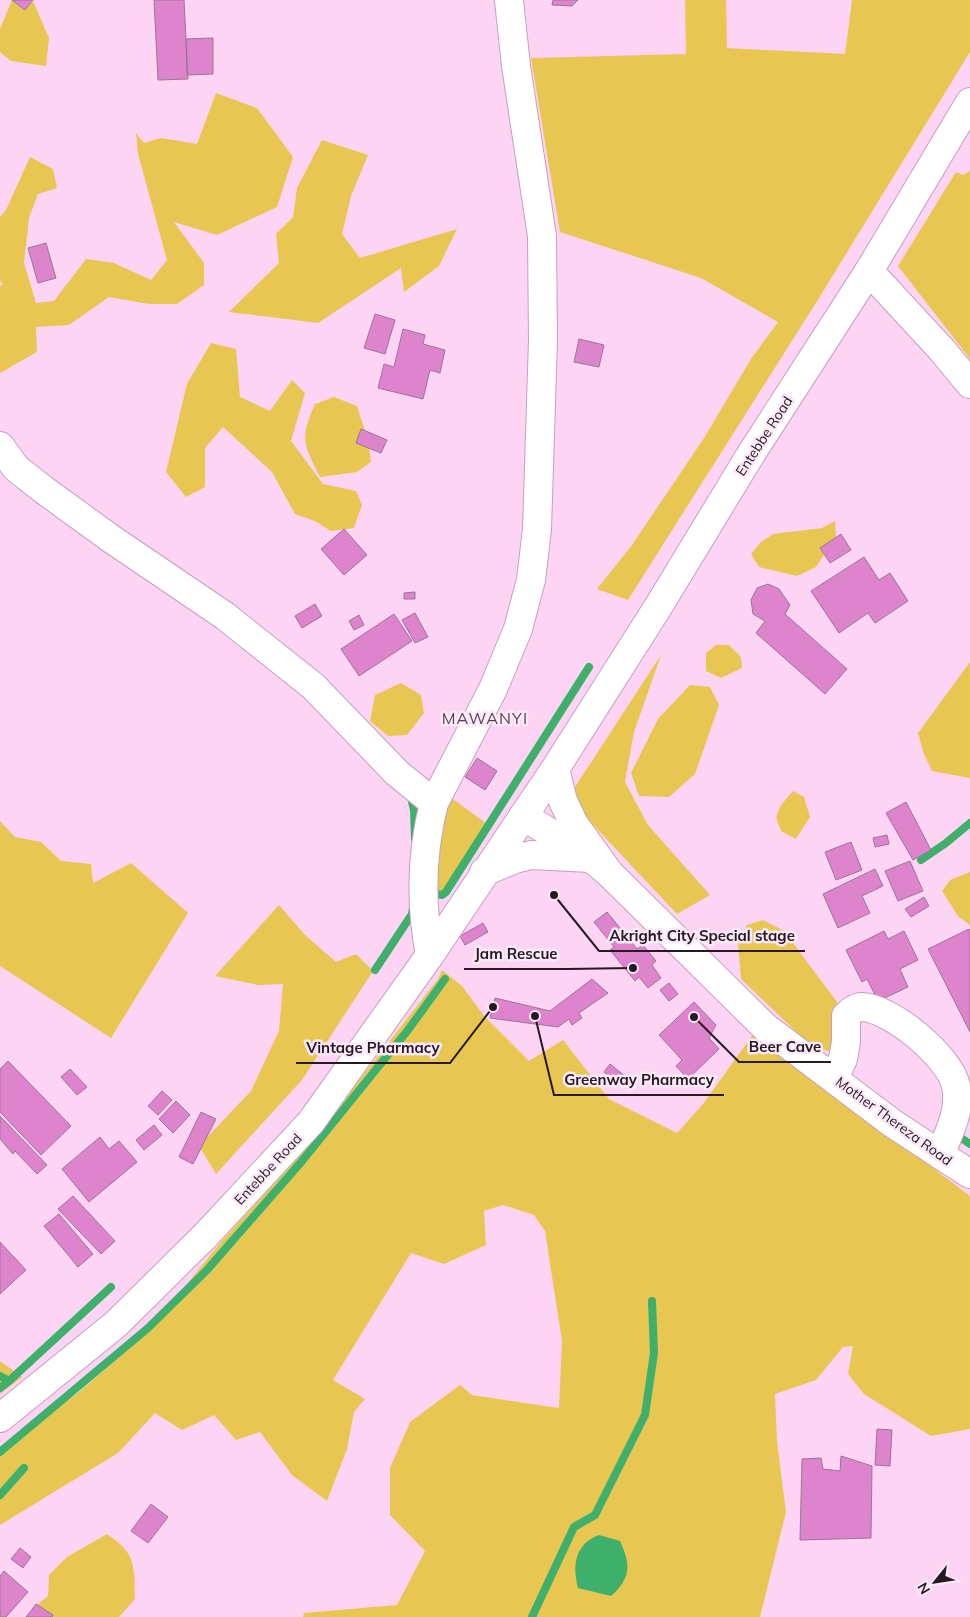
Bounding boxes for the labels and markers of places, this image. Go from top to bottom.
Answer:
callout: Akright City Special stage [599,921,805,951]
callout: Jam Rescue [464,939,567,969]
callout: Beer Cave [739,1032,831,1062]
callout: Vintage Pharmacy [296,1033,450,1063]
callout: Greenway Pharmacy [554,1065,724,1095]

